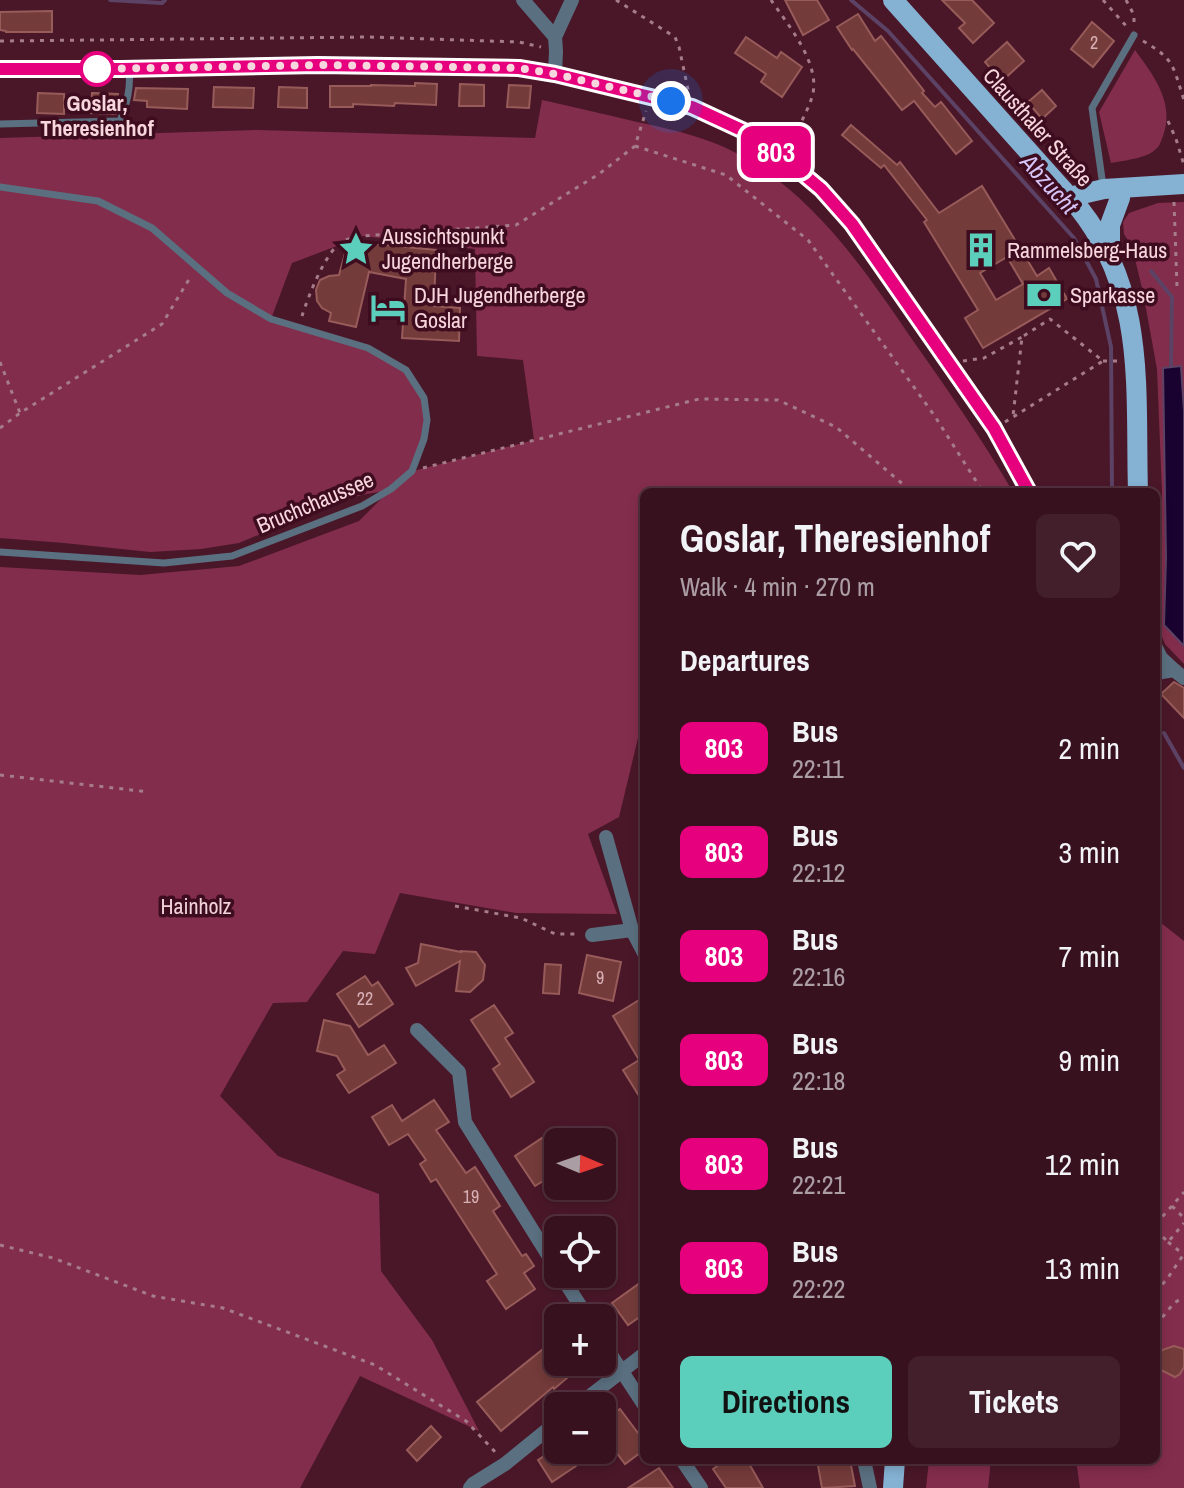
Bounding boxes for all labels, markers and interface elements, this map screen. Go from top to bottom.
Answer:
house number: 2 [1090,30,1098,55]
marker: Goslar, Theresienhof [80,52,114,86]
street label: Clausthaler Straße [977,61,1099,193]
your location [651,81,691,121]
place label: Goslar, Theresienhof [40,88,154,143]
line badge: 803 [730,126,822,178]
text: 803 [757,133,795,171]
water label: Abzucht [1013,145,1086,221]
place label: Aussichtspunkt Jugendherberge [381,221,513,276]
place icon: Aussichtspunkt Jugendherberge [337,230,375,268]
building icon: Rammelsberg-Haus [962,231,1000,269]
place label: Rammelsberg-Haus [1007,235,1167,265]
bank icon: Sparkasse [1025,276,1063,314]
place label: DJH Jugendherberge Goslar [414,280,585,335]
place label: Sparkasse [1070,280,1155,310]
hotel icon: DJH Jugendherberge Goslar [369,289,407,327]
street label: Bruchchaussee [252,464,378,540]
text: Goslar, Theresienhof [680,513,990,564]
button: heart [1036,514,1120,598]
text: Walk · 4 min · 270 m [680,569,875,604]
text: Departures [680,640,810,680]
text: Bus [792,711,838,751]
text: 2 min [1058,728,1120,768]
text: 803 [705,729,743,767]
text: 22:11 [792,751,844,786]
text: Bus [792,815,838,855]
text: 3 min [1058,832,1120,872]
text: 803 [705,833,743,871]
text: 22:12 [792,855,845,890]
park label: Hainholz [160,891,232,921]
text: Bus [792,919,838,959]
text: 7 min [1058,936,1120,976]
text: 803 [705,937,743,975]
text: 22:16 [792,959,845,994]
house number: 9 [596,965,604,990]
house number: 22 [357,986,373,1011]
text: Bus [792,1023,838,1063]
text: 9 min [1058,1040,1120,1080]
text: 803 [705,1041,743,1079]
text: 22:18 [792,1063,845,1098]
text: Bus [792,1127,838,1167]
north arrow [544,1128,616,1200]
map controls [544,1128,616,1464]
text: 12 min [1045,1144,1120,1184]
text: 803 [705,1145,743,1183]
text: 22:21 [792,1167,845,1202]
house number: 19 [463,1184,479,1209]
button: locate [544,1216,616,1288]
text: Bus [792,1231,838,1271]
text: 13 min [1045,1248,1120,1288]
text: 803 [705,1249,743,1287]
text: 22:22 [792,1271,845,1306]
button: + [544,1304,616,1376]
button: Directions [680,1356,892,1448]
button: Tickets [908,1356,1120,1448]
button: − [544,1392,616,1464]

